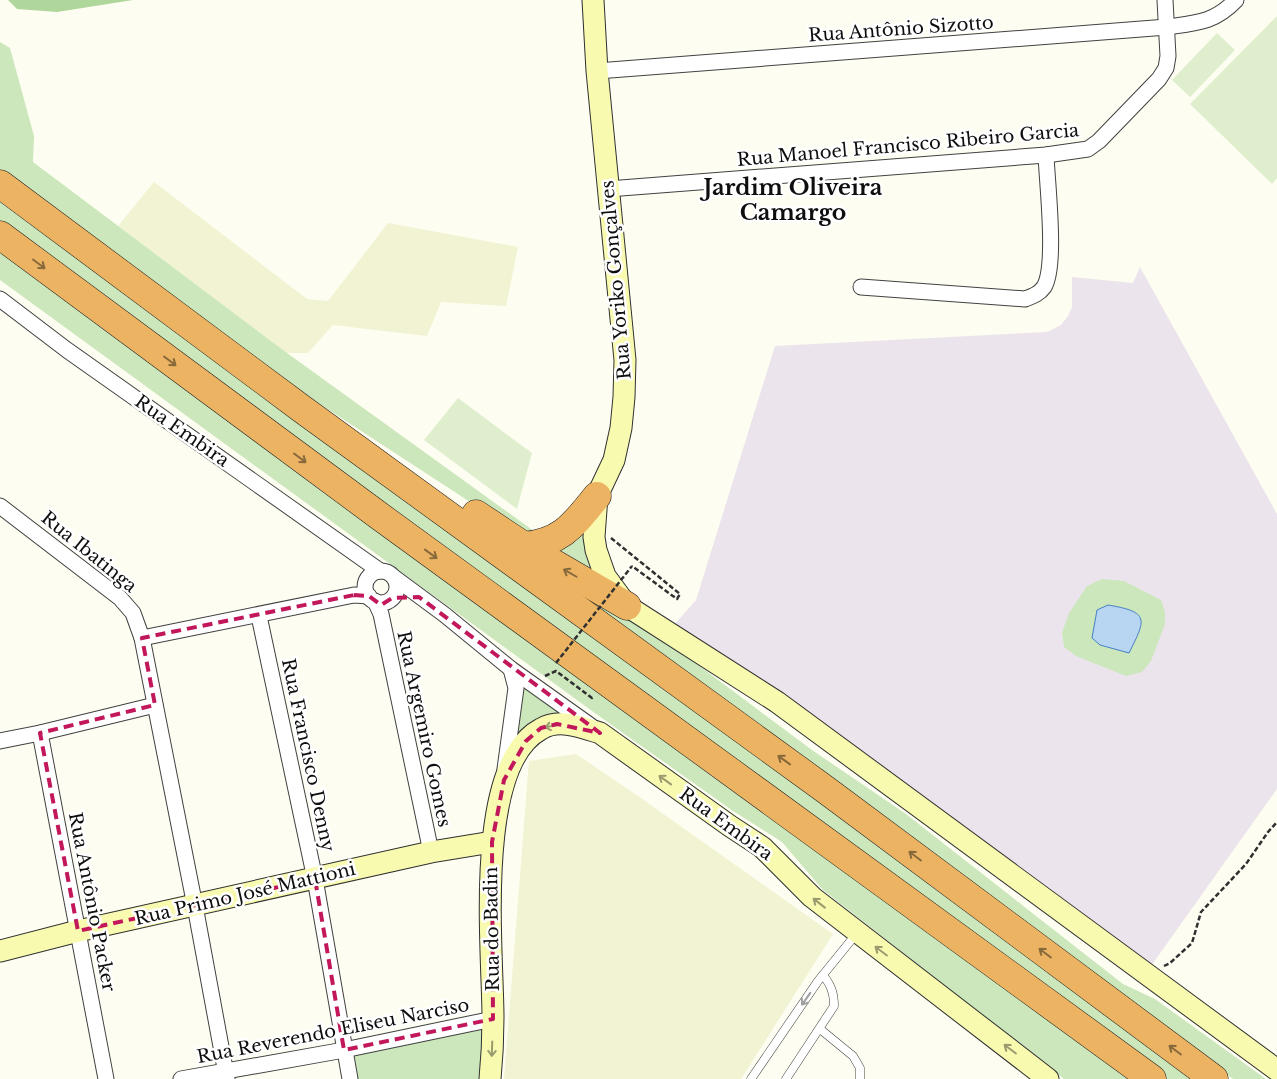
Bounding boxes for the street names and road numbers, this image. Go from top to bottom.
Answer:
street label: Rua Antônio Sizotto [808,12,994,46]
street label: Rua Manoel Francisco Ribeiro Garcia [736,119,1080,171]
street label: Rua Yoriko Gonçalves [596,179,636,381]
street label: Rua Embira [131,390,233,472]
street label: Rua Ibatinga [37,507,141,597]
street label: Rua Argemiro Gomes [392,629,456,829]
street label: Rua Francisco Denny [277,656,339,854]
street label: Rua Embira [675,783,777,865]
street label: Rua Antônio Packer [64,811,120,994]
street label: Rua Primo José Mattioni [132,858,358,930]
street label: Rua do Badin [480,866,504,992]
street label: Rua Reverendo Eliseu Narciso [195,994,471,1068]

